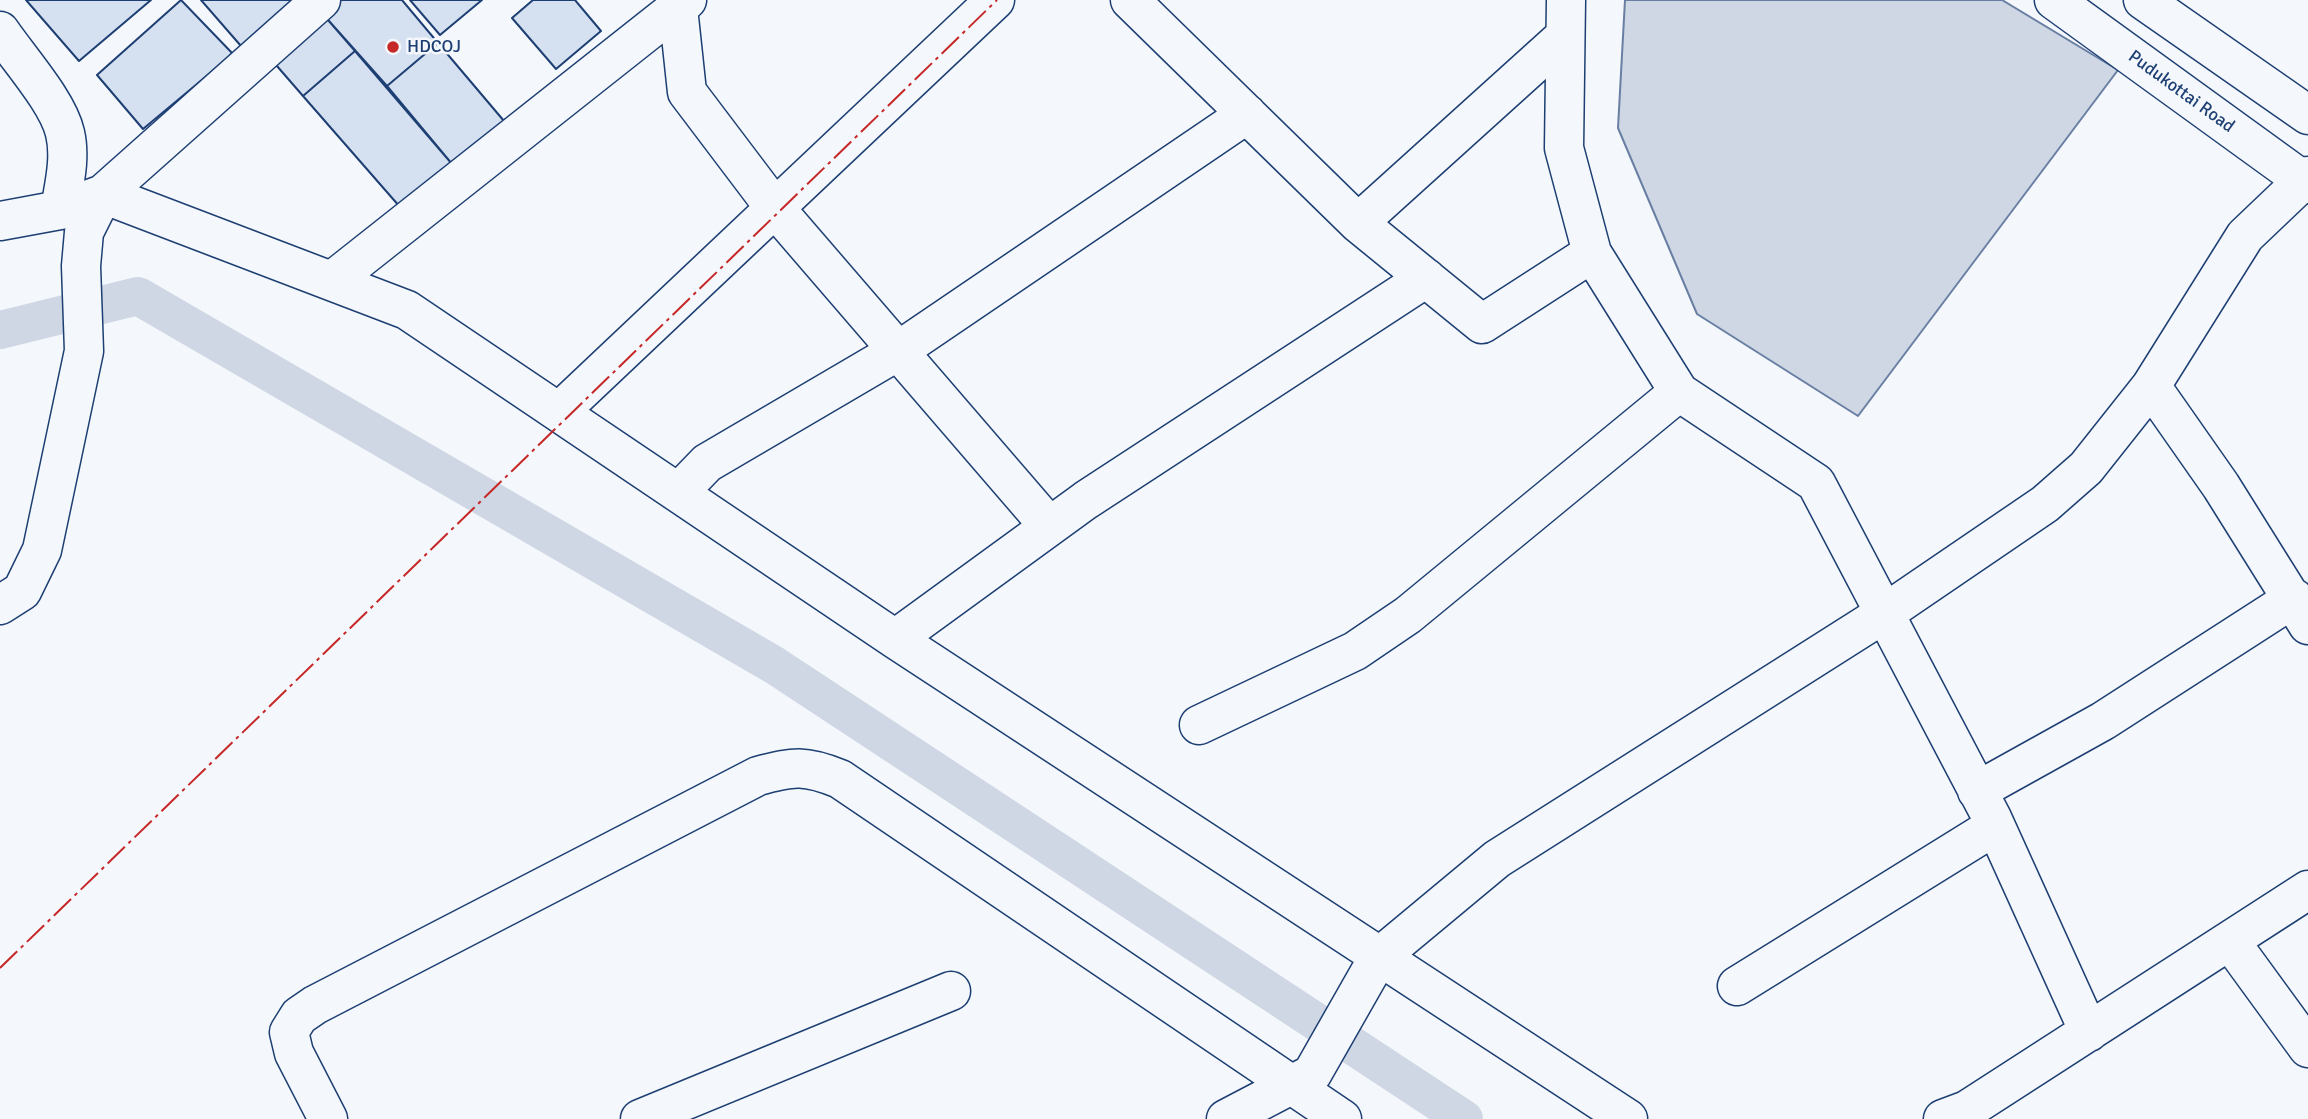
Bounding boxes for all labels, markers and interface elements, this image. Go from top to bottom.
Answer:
place label: HDCOJ [407,36,461,58]
marker: HDCOJ [385,39,401,55]
street label: Pudukottai Road [2124,46,2238,138]

